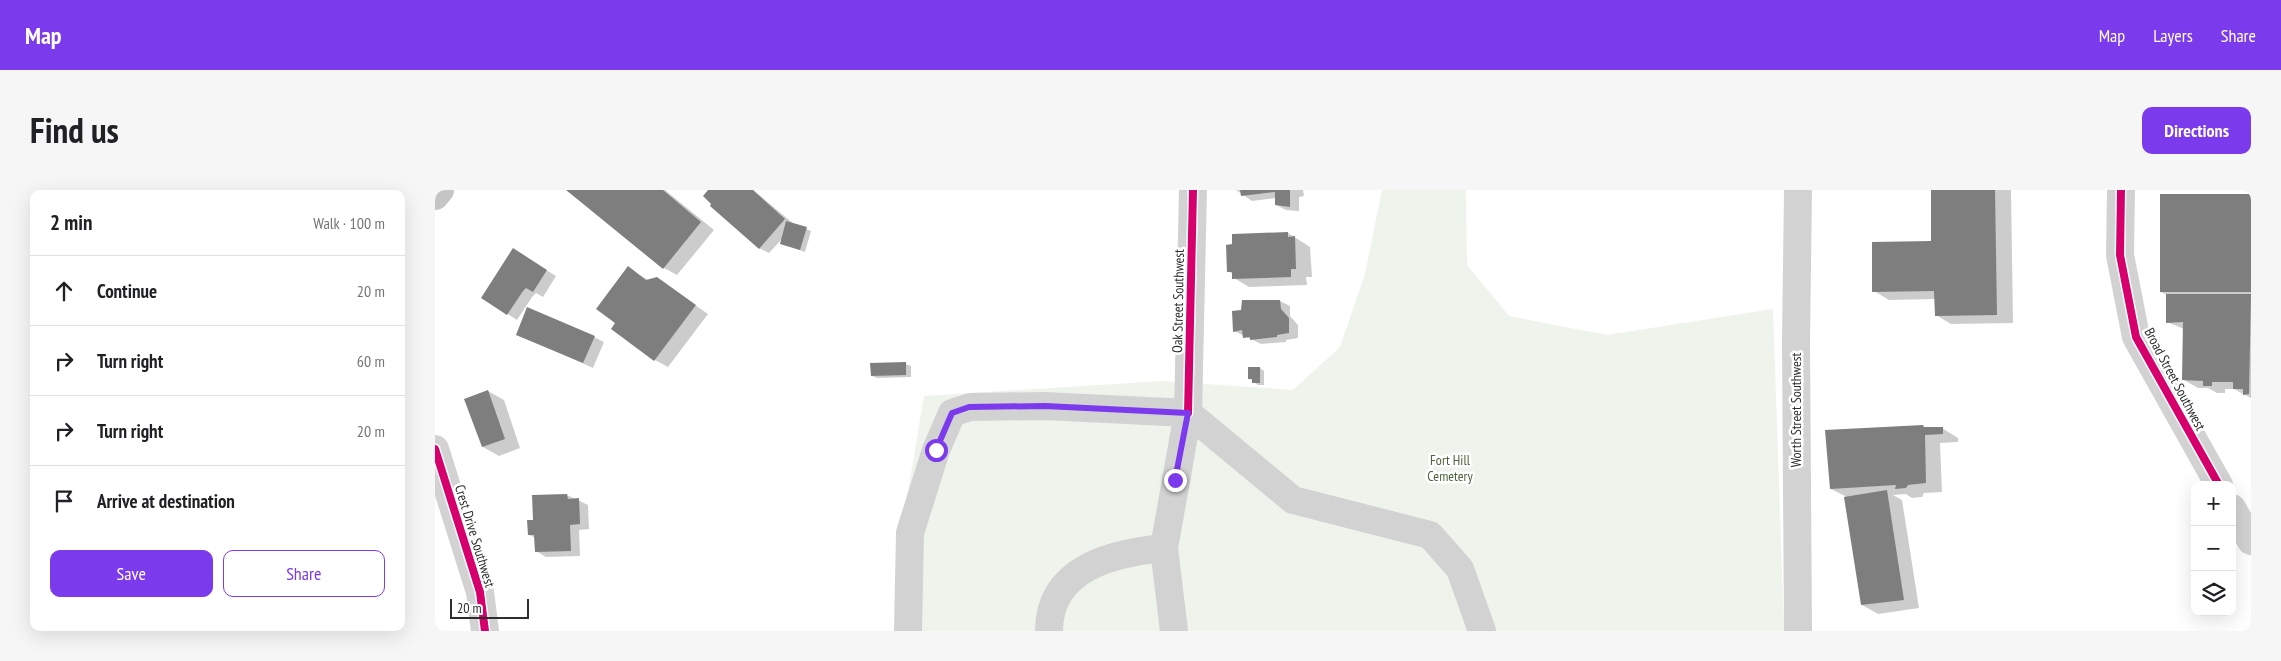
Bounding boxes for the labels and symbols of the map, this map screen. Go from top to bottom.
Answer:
street label: Oak Street Southwest [1168,249,1188,353]
street label: Broad Street Southwest [2140,325,2210,434]
street label: Worth Street Southwest [1787,353,1805,467]
route start [925,439,948,462]
park label: Fort Hill Cemetery [1427,451,1473,485]
route end [1164,469,1187,492]
street label: Crest Drive Southwest [451,482,499,590]
scale bar [450,596,529,619]

